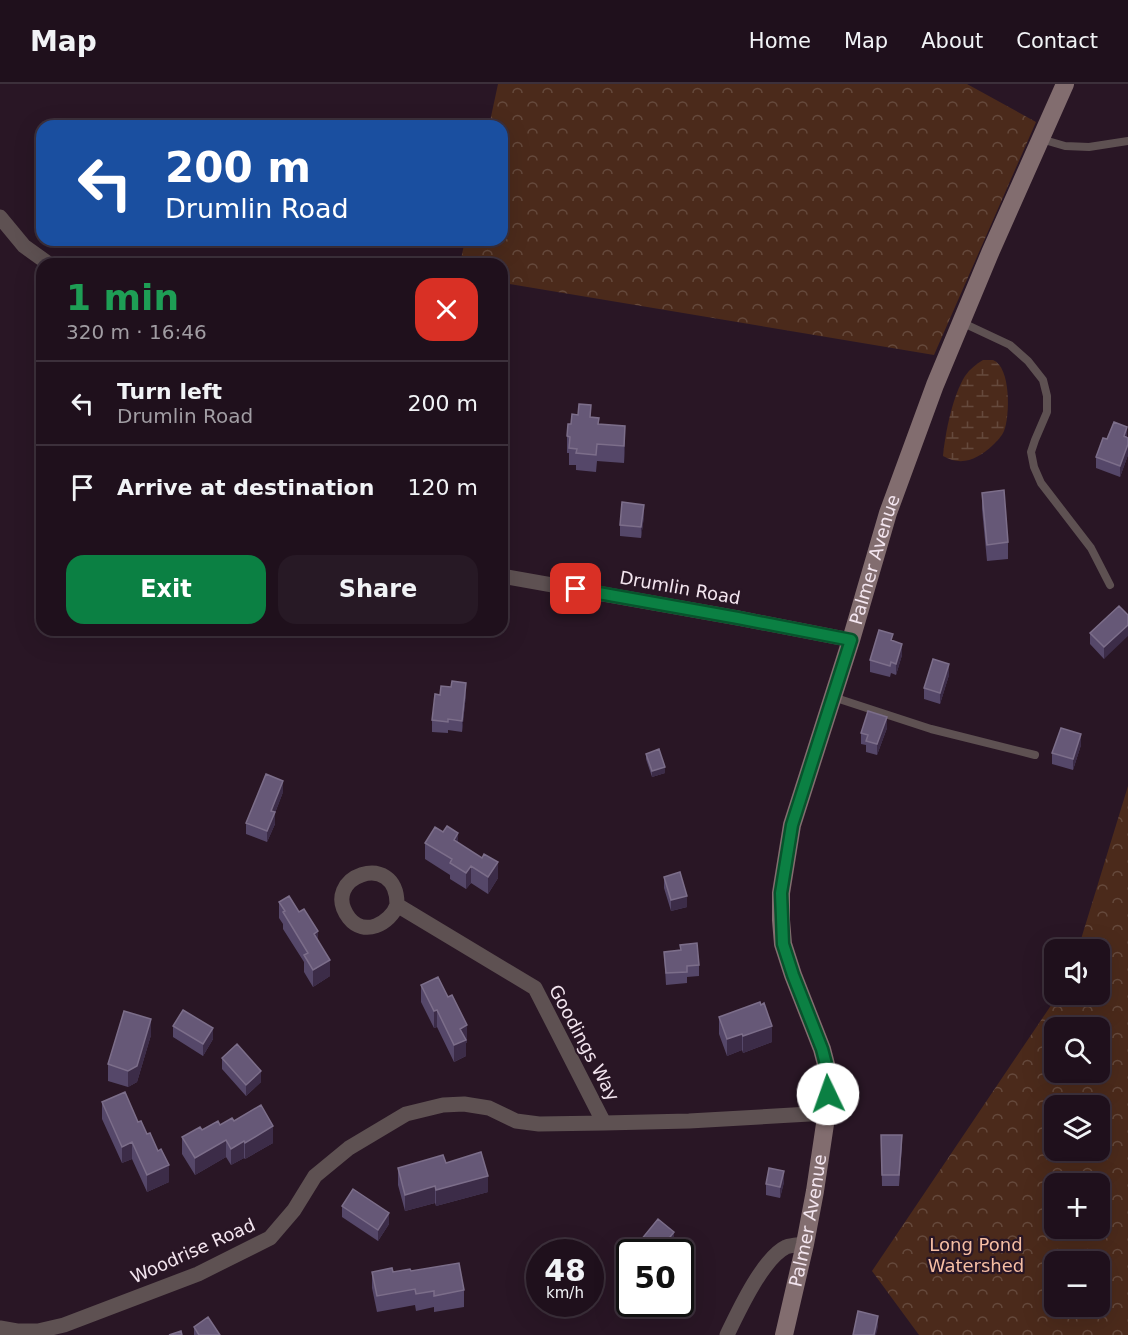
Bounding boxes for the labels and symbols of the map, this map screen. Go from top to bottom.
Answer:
street label: Palmer Avenue [845,492,904,627]
pin [550,563,601,614]
street label: Drumlin Road [618,567,742,608]
street label: Goodings Way [545,981,624,1105]
position arrow [796,1062,860,1126]
street label: Palmer Avenue [784,1153,830,1289]
street label: Woodrise Road [127,1214,258,1287]
park label: Long Pond Watershed [928,1234,1024,1276]
speed limit sign: 50 [616,1239,694,1317]

